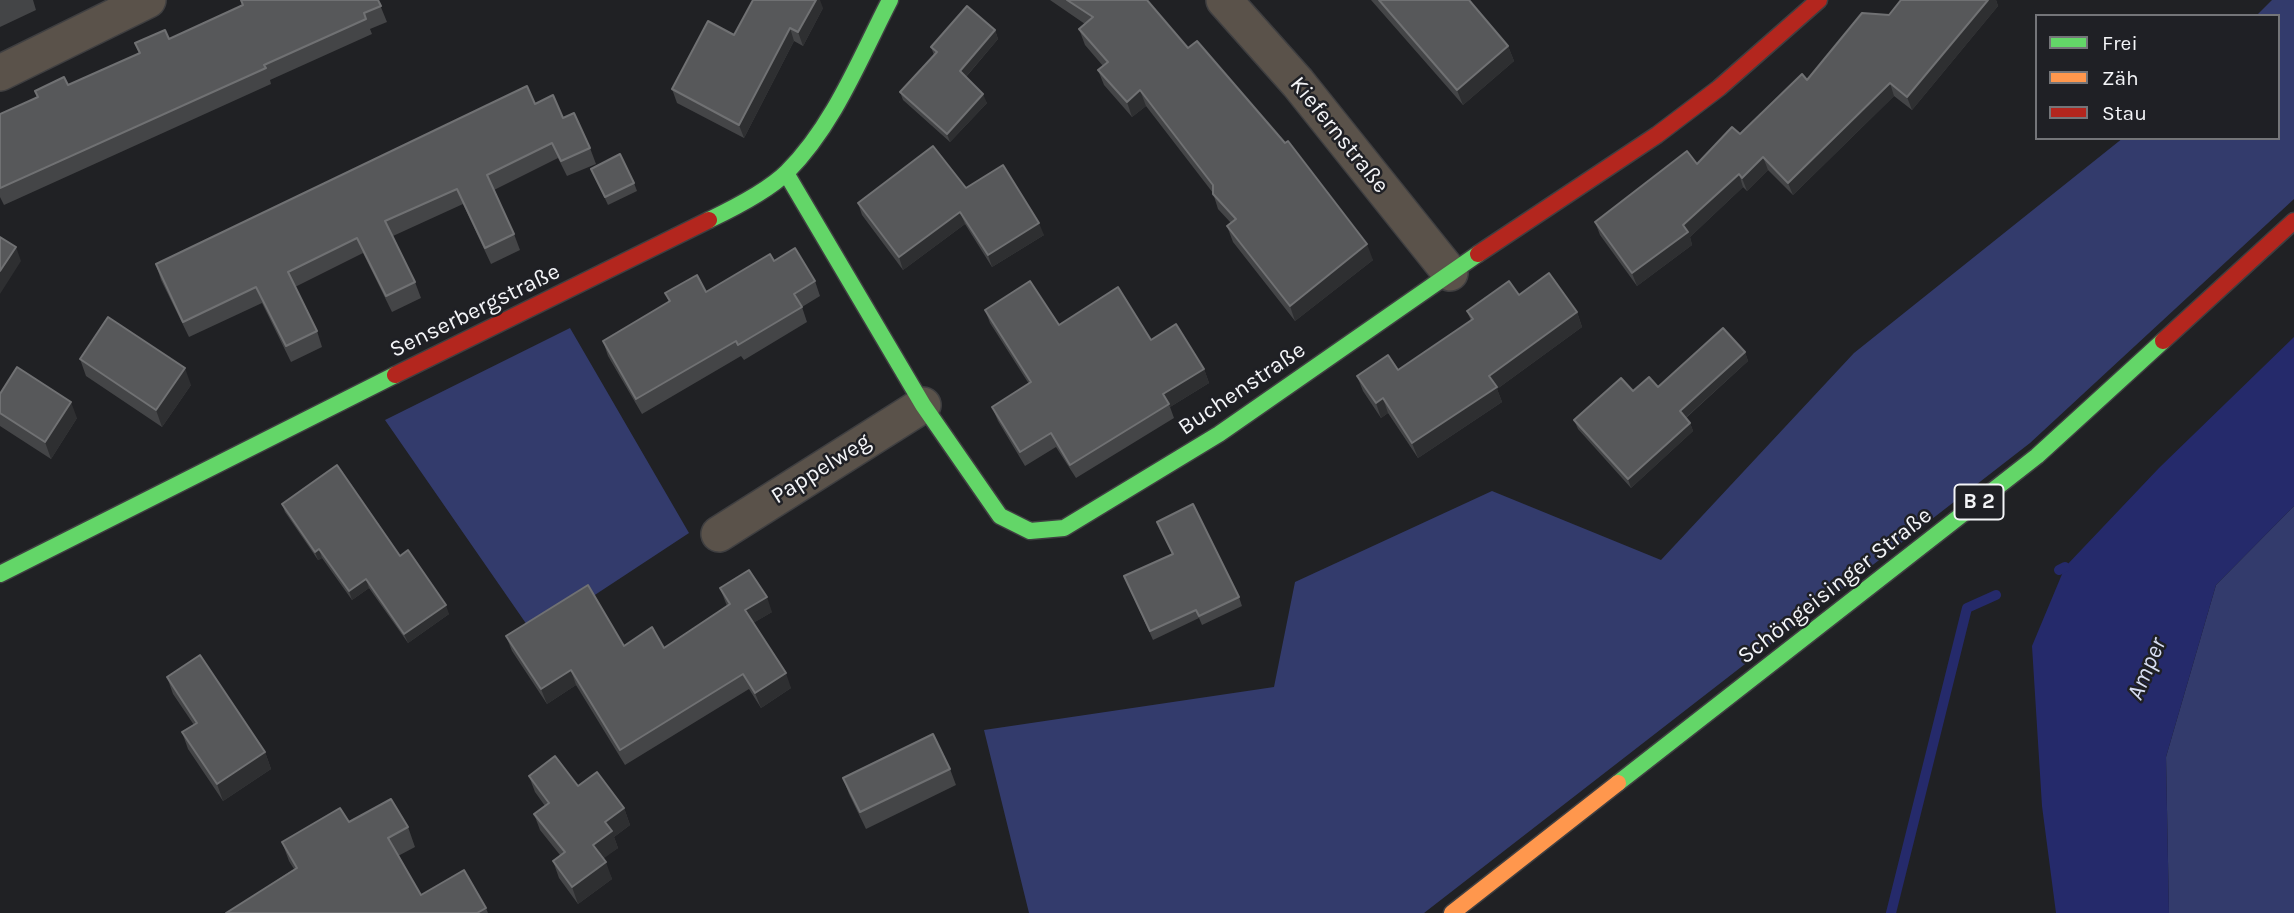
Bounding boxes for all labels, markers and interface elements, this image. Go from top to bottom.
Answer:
legend [2035,14,2280,140]
text: Frei [2102,31,2138,55]
text: Zäh [2102,66,2139,90]
street label: Kiefernstraße [1284,71,1394,199]
text: Stau [2102,101,2147,125]
street label: Senserbergstraße [385,258,565,364]
street label: Buchenstraße [1173,336,1311,442]
street label: Pappelweg [766,428,876,510]
road number: B 2 [1954,484,2004,520]
street label: Schöngeisinger Straße [1732,502,1938,670]
water label: Amper [2121,634,2173,704]

